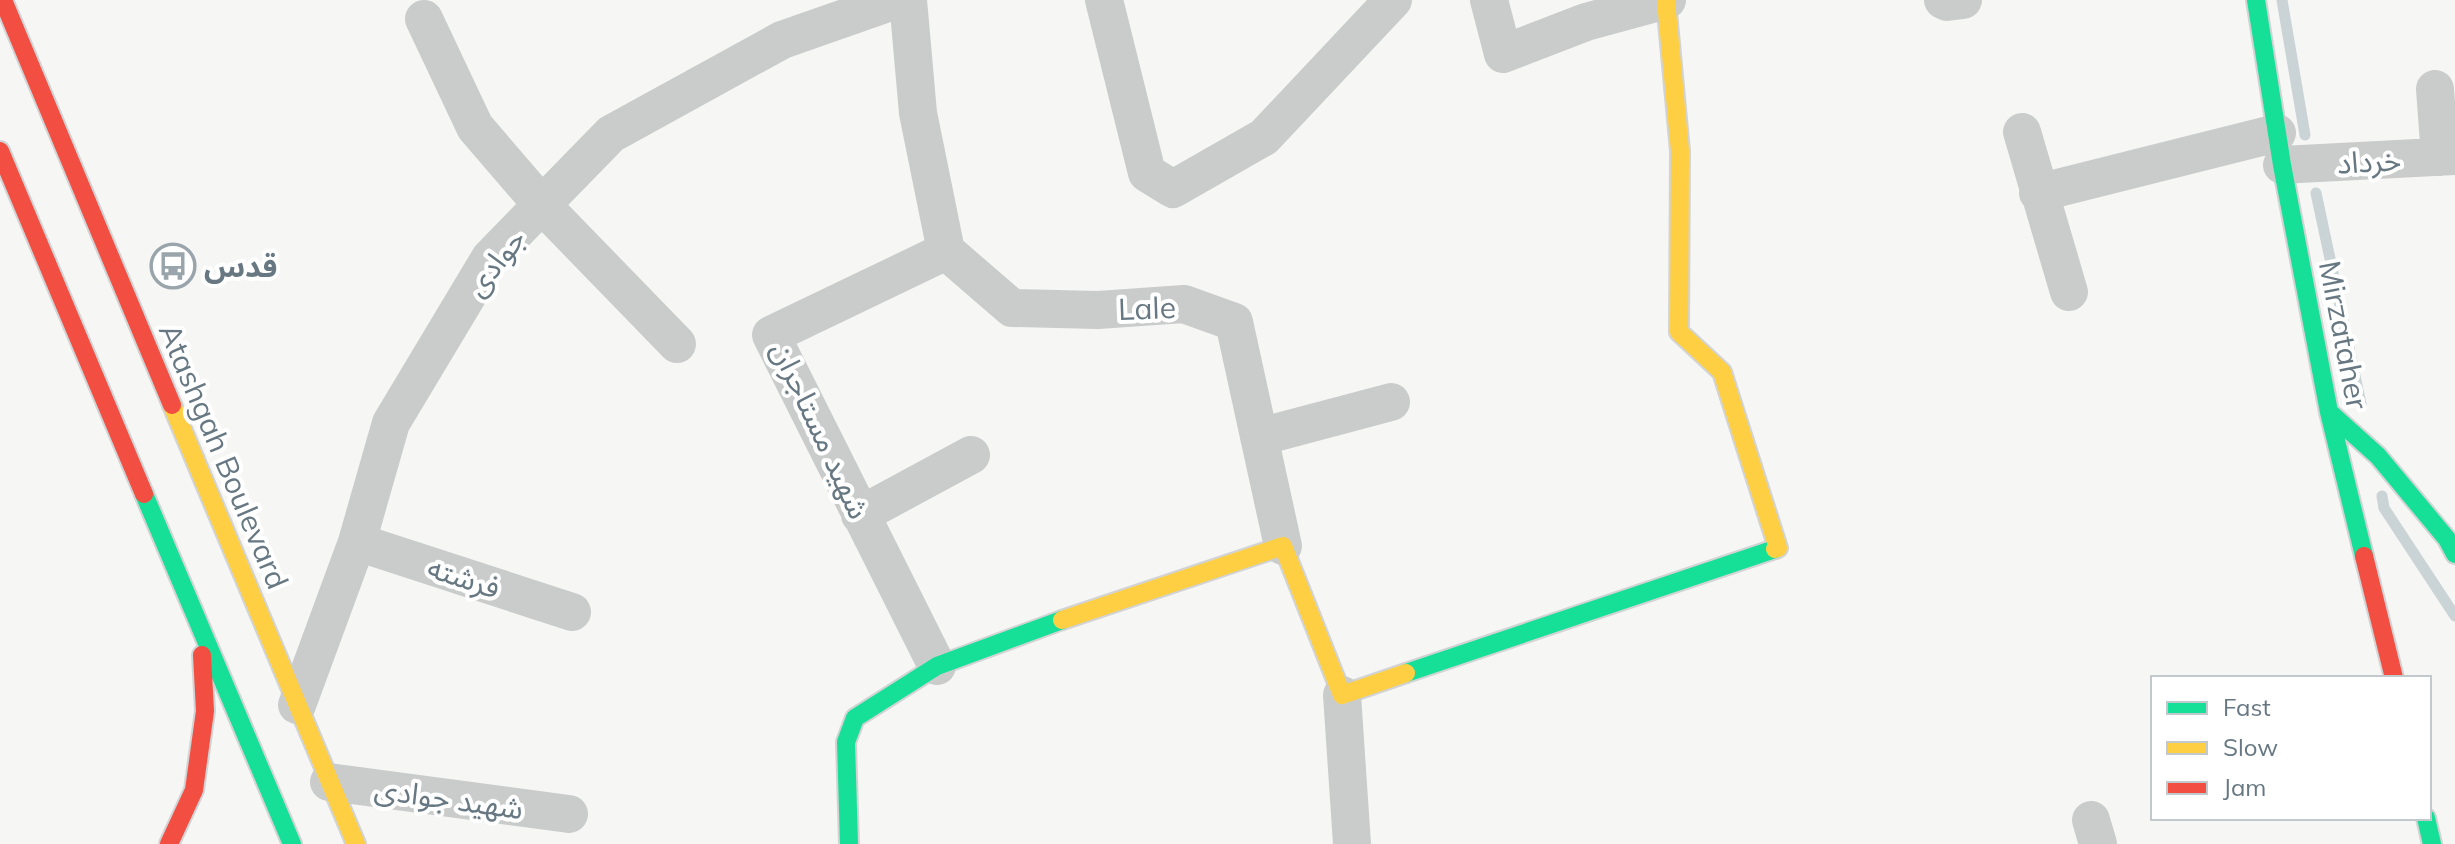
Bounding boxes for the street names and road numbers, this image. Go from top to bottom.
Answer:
street label: خرداد [2336,140,2402,182]
street label: جوادی [457,220,533,304]
street label: Mirzataher [2311,257,2377,413]
street label: Lale [1117,288,1177,328]
street label: Atashgah Boulevard [151,318,297,594]
street label: شهید مستاجران [763,335,879,525]
street label: فرشته [423,548,505,606]
street label: شهید جوادی [372,769,526,827]

